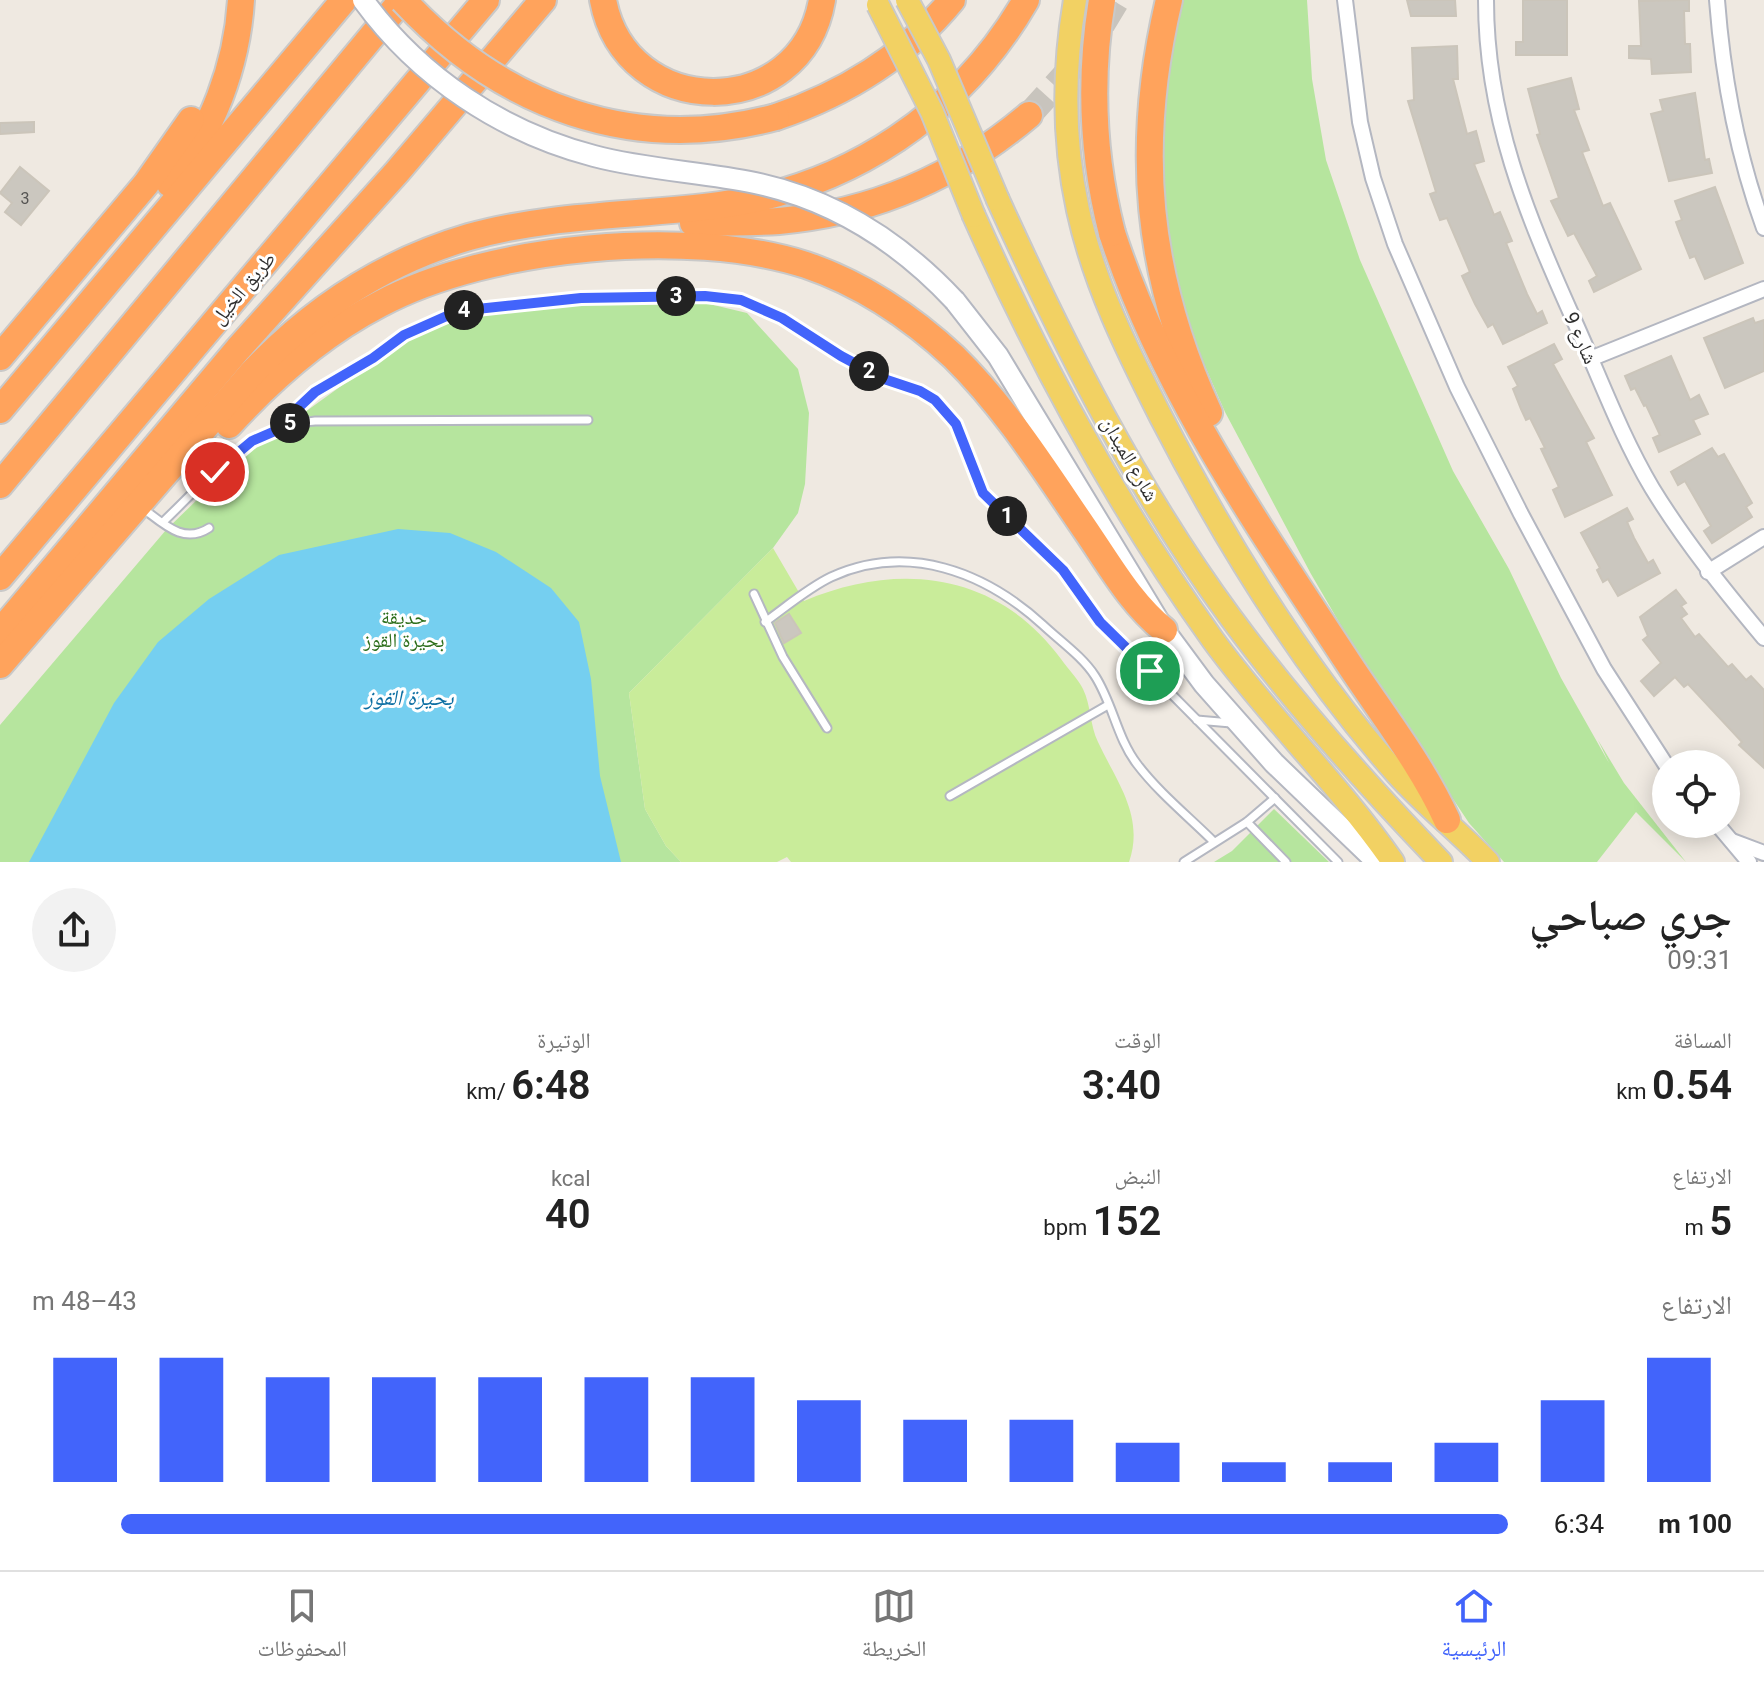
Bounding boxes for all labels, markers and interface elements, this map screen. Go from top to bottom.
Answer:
house number: 3 [21,189,30,208]
street label: طريق الخيل [206,247,280,329]
pin: 3 [656,276,696,316]
text: 3 [670,283,682,308]
pin: 4 [444,290,484,330]
text: 4 [458,297,470,322]
street label: شارع 9 [1558,308,1603,368]
pin: 2 [849,351,889,391]
text: 2 [863,358,875,383]
pin: 5 [270,403,310,443]
text: 5 [284,410,296,435]
street label: شارع الميدان [1095,413,1164,506]
pin [181,438,249,506]
icon: check [193,450,237,494]
pin: 1 [987,496,1027,536]
text: 1 [1001,503,1013,528]
park label: حديقة بحيرة القوز [362,605,445,652]
pin [1116,637,1184,705]
icon: arrive [1128,649,1172,693]
water label: بحيرة القوز [362,685,454,710]
map controls [1652,750,1740,838]
button: locate [1652,750,1740,838]
button: share [32,888,116,972]
text: جري صباحي [1529,889,1732,941]
text: 09:31 [1667,945,1732,975]
text: الوتيرة [537,1028,591,1053]
text: الوقت [1114,1028,1161,1053]
text: المسافة [1674,1028,1732,1053]
text: 6:48 [511,1062,591,1109]
text: 3:40 [1082,1062,1161,1109]
text: 0.54 [1652,1062,1732,1109]
text: /km [466,1079,511,1104]
text: km [1616,1079,1652,1104]
text: النبض [1114,1164,1161,1189]
text: الارتفاع [1672,1164,1732,1189]
text: kcal [551,1166,591,1191]
text: 40 [545,1191,591,1238]
text: 152 [1093,1198,1161,1245]
text: 5 [1709,1198,1732,1245]
text: bpm [1043,1215,1093,1240]
text: m [1684,1215,1709,1240]
text: 43–48 m [32,1286,137,1316]
text: الارتفاع [1661,1290,1732,1320]
text: 6:34 [1554,1509,1604,1539]
text: 100 m [1658,1509,1732,1539]
tab: المحفوظات [257,1584,347,1670]
tab: الخريطة [862,1584,927,1670]
tab: الرئيسية [1441,1584,1507,1670]

